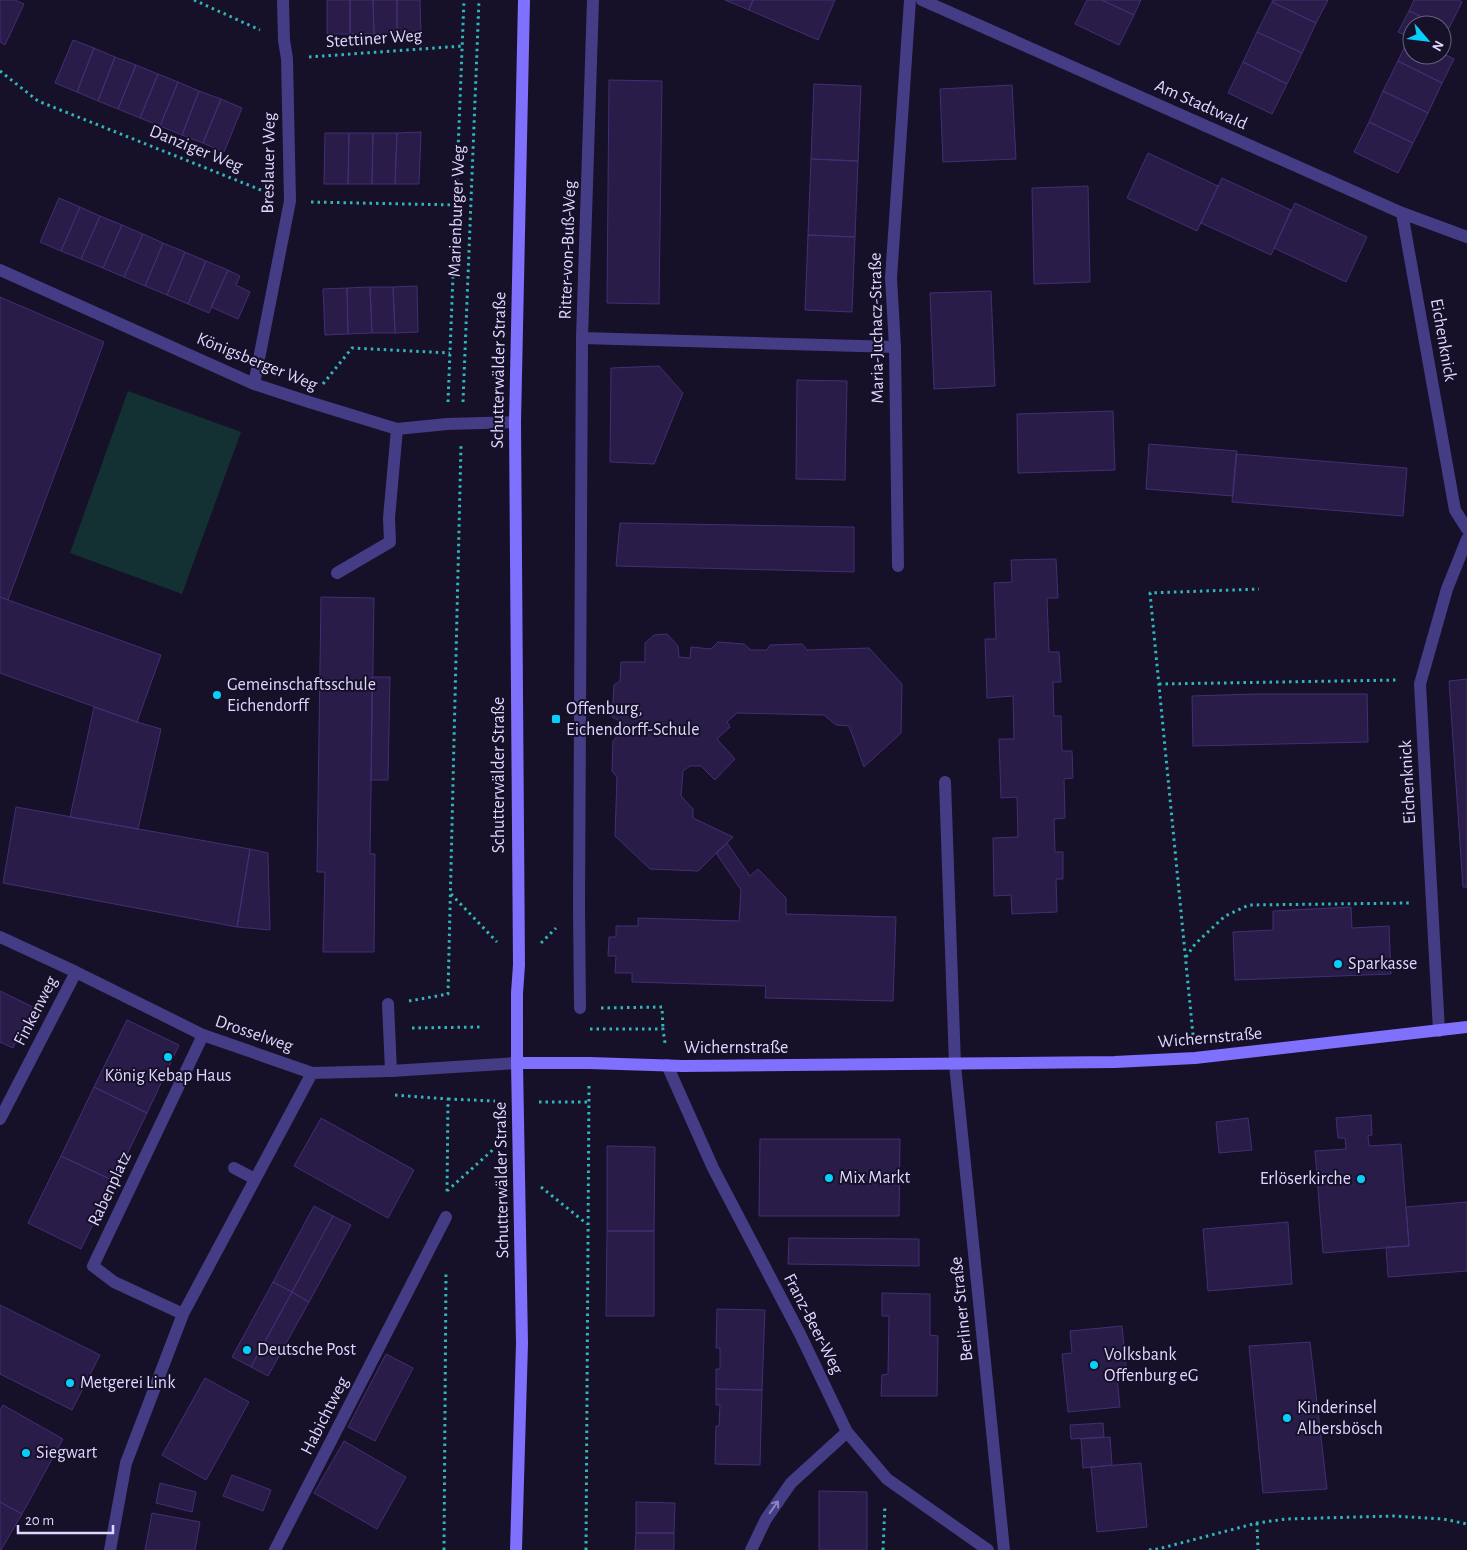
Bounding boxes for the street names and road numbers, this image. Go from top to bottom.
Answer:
street label: Stettiner Weg [325,27,423,51]
street label: Am Stadtwald [1152,77,1250,133]
street label: Breslauer Weg [259,112,279,214]
street label: Danziger Weg [147,122,245,176]
street label: Marienburger Weg [446,144,468,277]
street label: Ritter-von-Buß-Weg [557,180,579,320]
street label: Maria-Juchacz-Straße [867,252,887,404]
street label: Schutterwälder Straße [489,292,509,448]
street label: Eichenknick [1427,297,1459,384]
street label: Königsberger Weg [194,330,320,395]
street label: Schutterwälder Straße [490,697,508,853]
street label: Eichenknick [1397,739,1419,824]
street label: Finkenweg [11,973,61,1049]
street label: Drosselweg [213,1012,295,1056]
street label: Wichernstraße [1157,1024,1263,1052]
street label: Wichernstraße [684,1039,788,1057]
street label: Schutterwälder Straße [492,1102,512,1258]
street label: Rabenplatz [85,1149,135,1229]
street label: Berliner Straße [948,1256,976,1362]
street label: Franz-Beer-Weg [780,1271,846,1377]
street label: Habichtweg [298,1374,352,1458]

